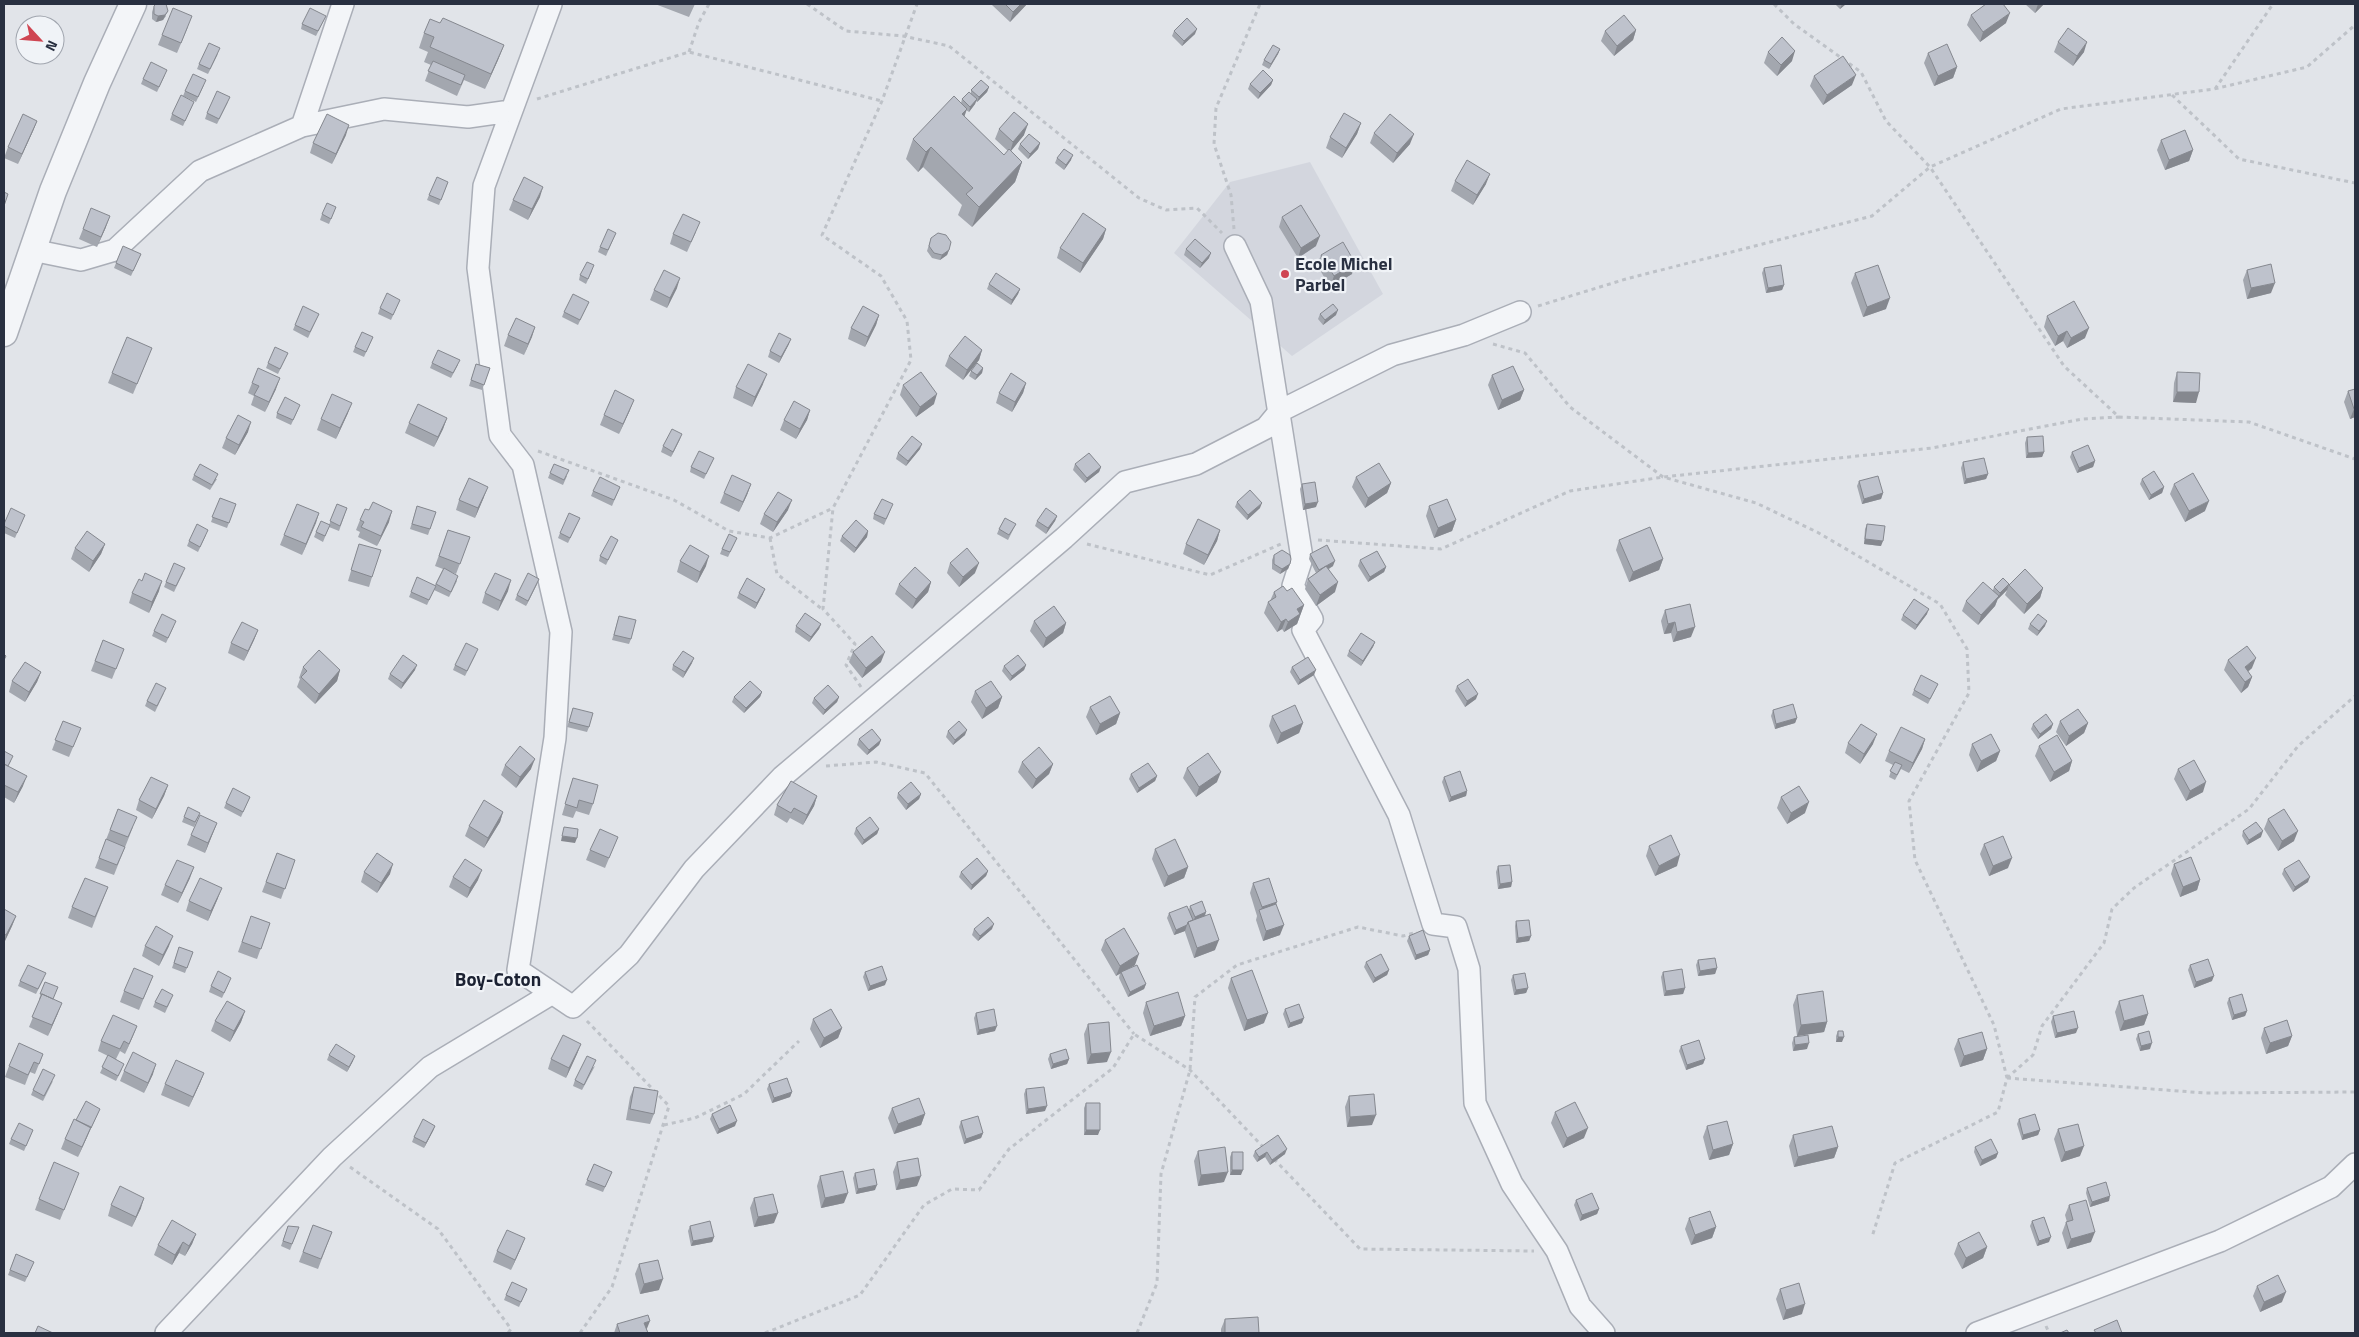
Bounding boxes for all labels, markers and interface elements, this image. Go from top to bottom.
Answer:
north arrow [15,15,65,65]
text: N [41,37,64,55]
place label: Ecole Michel Parbel [1295,250,1393,298]
marker: Ecole Michel Parbel [1279,268,1291,280]
district label: Boy-Coton [455,964,541,993]

